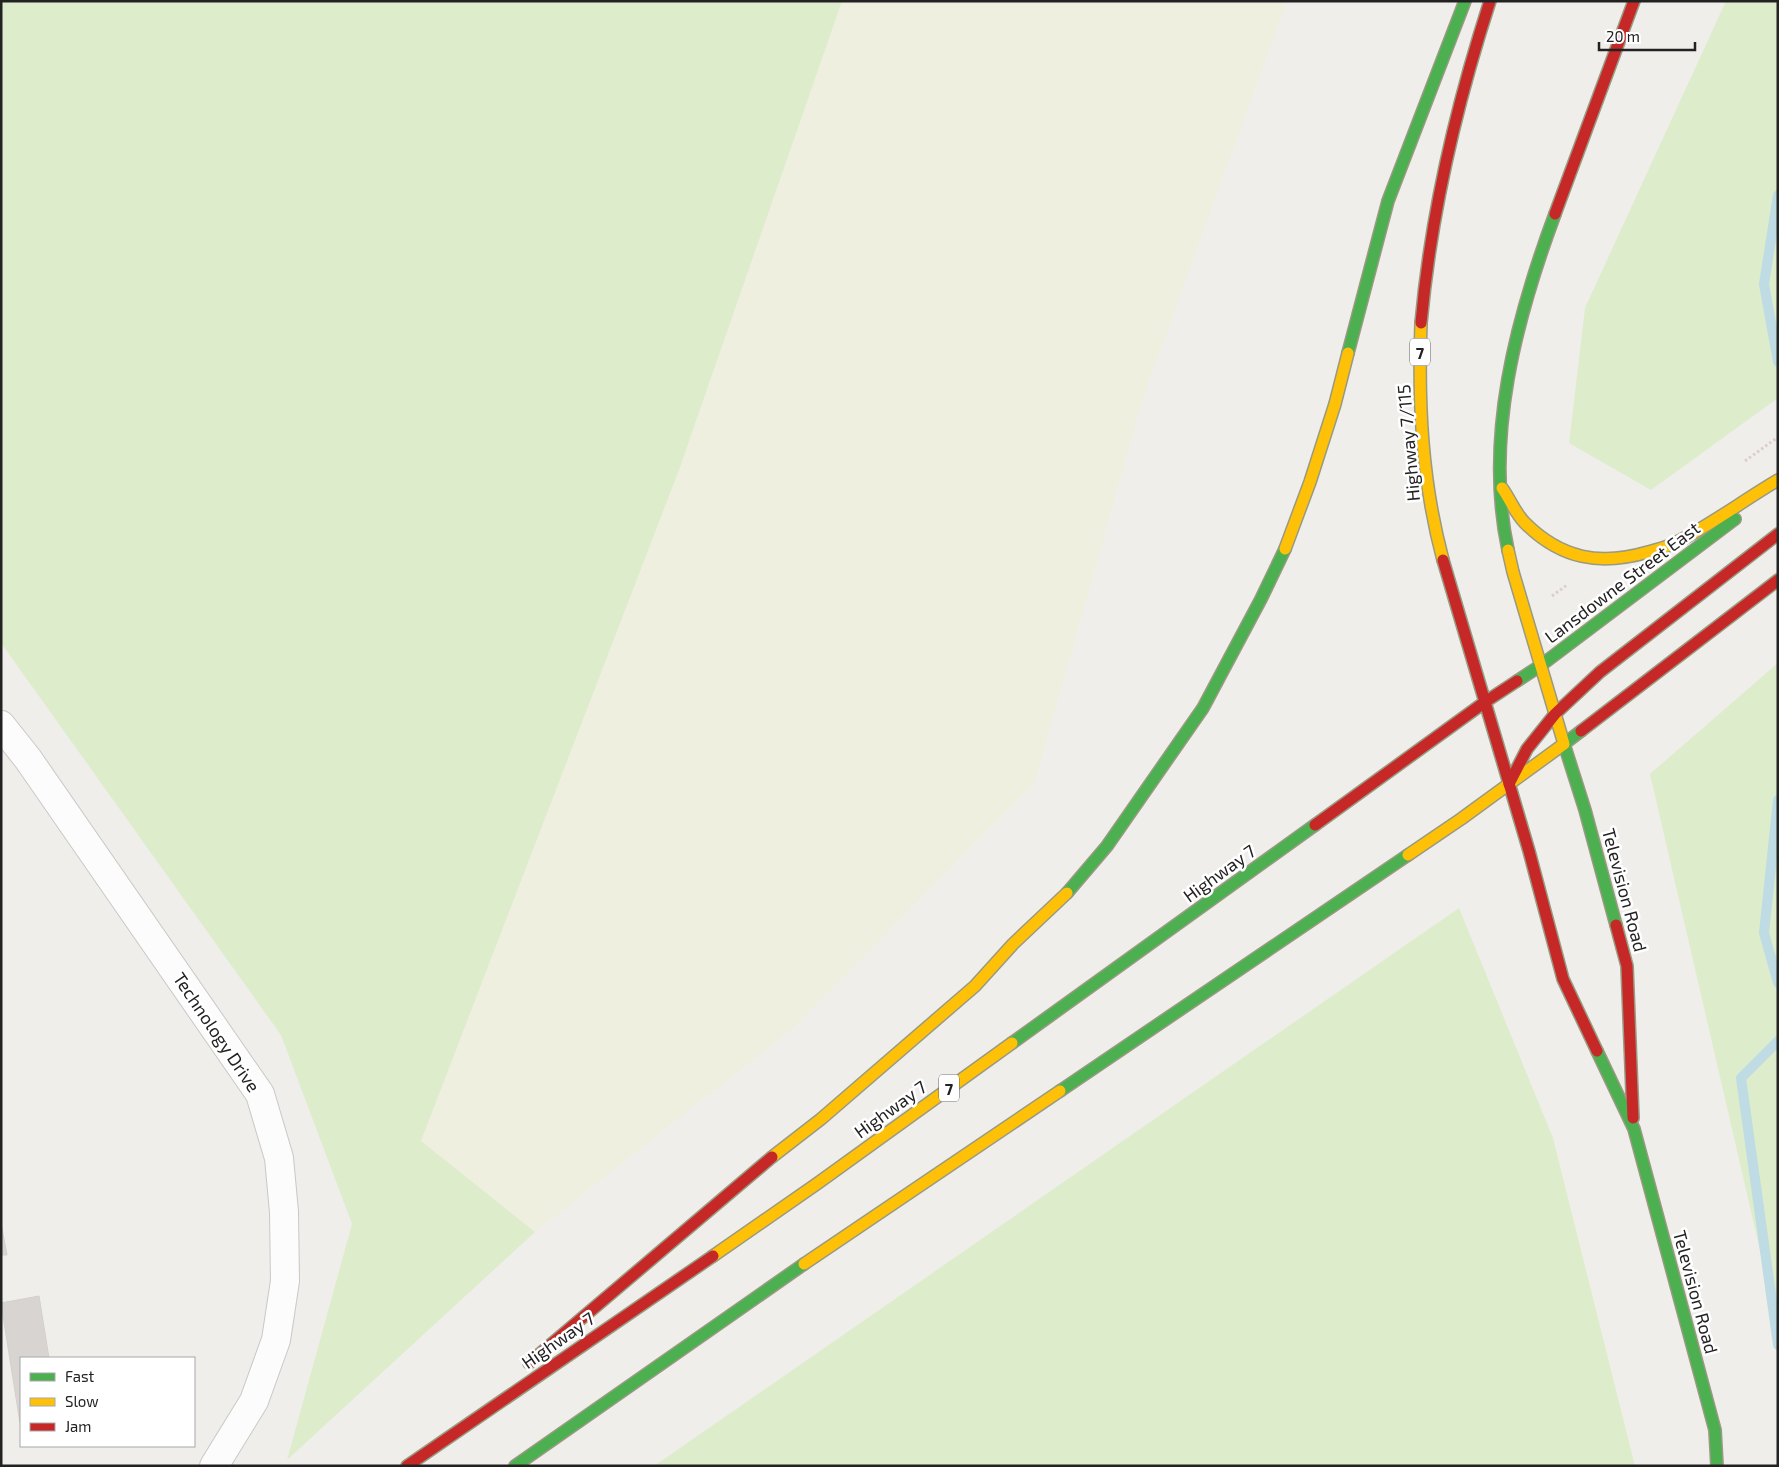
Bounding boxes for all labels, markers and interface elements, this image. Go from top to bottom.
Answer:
scale bar [1599,20,1695,52]
text: 20 m [1606,27,1640,45]
road number: 7 [1410,338,1430,366]
street label: Highway 7/115 [1392,384,1424,502]
street label: Lansdowne Street East [1540,517,1704,647]
street label: Television Road [1598,826,1652,954]
street label: Highway 7 [1179,839,1259,907]
street label: Technology Drive [169,968,265,1096]
road number: 7 [939,1074,959,1102]
street label: Highway 7 [850,1075,930,1143]
street label: Television Road [1669,1228,1723,1356]
street label: Highway 7 [517,1307,599,1373]
legend [20,1357,195,1447]
text: Fast [65,1367,95,1385]
text: Slow [65,1392,99,1410]
text: Jam [65,1417,91,1435]

